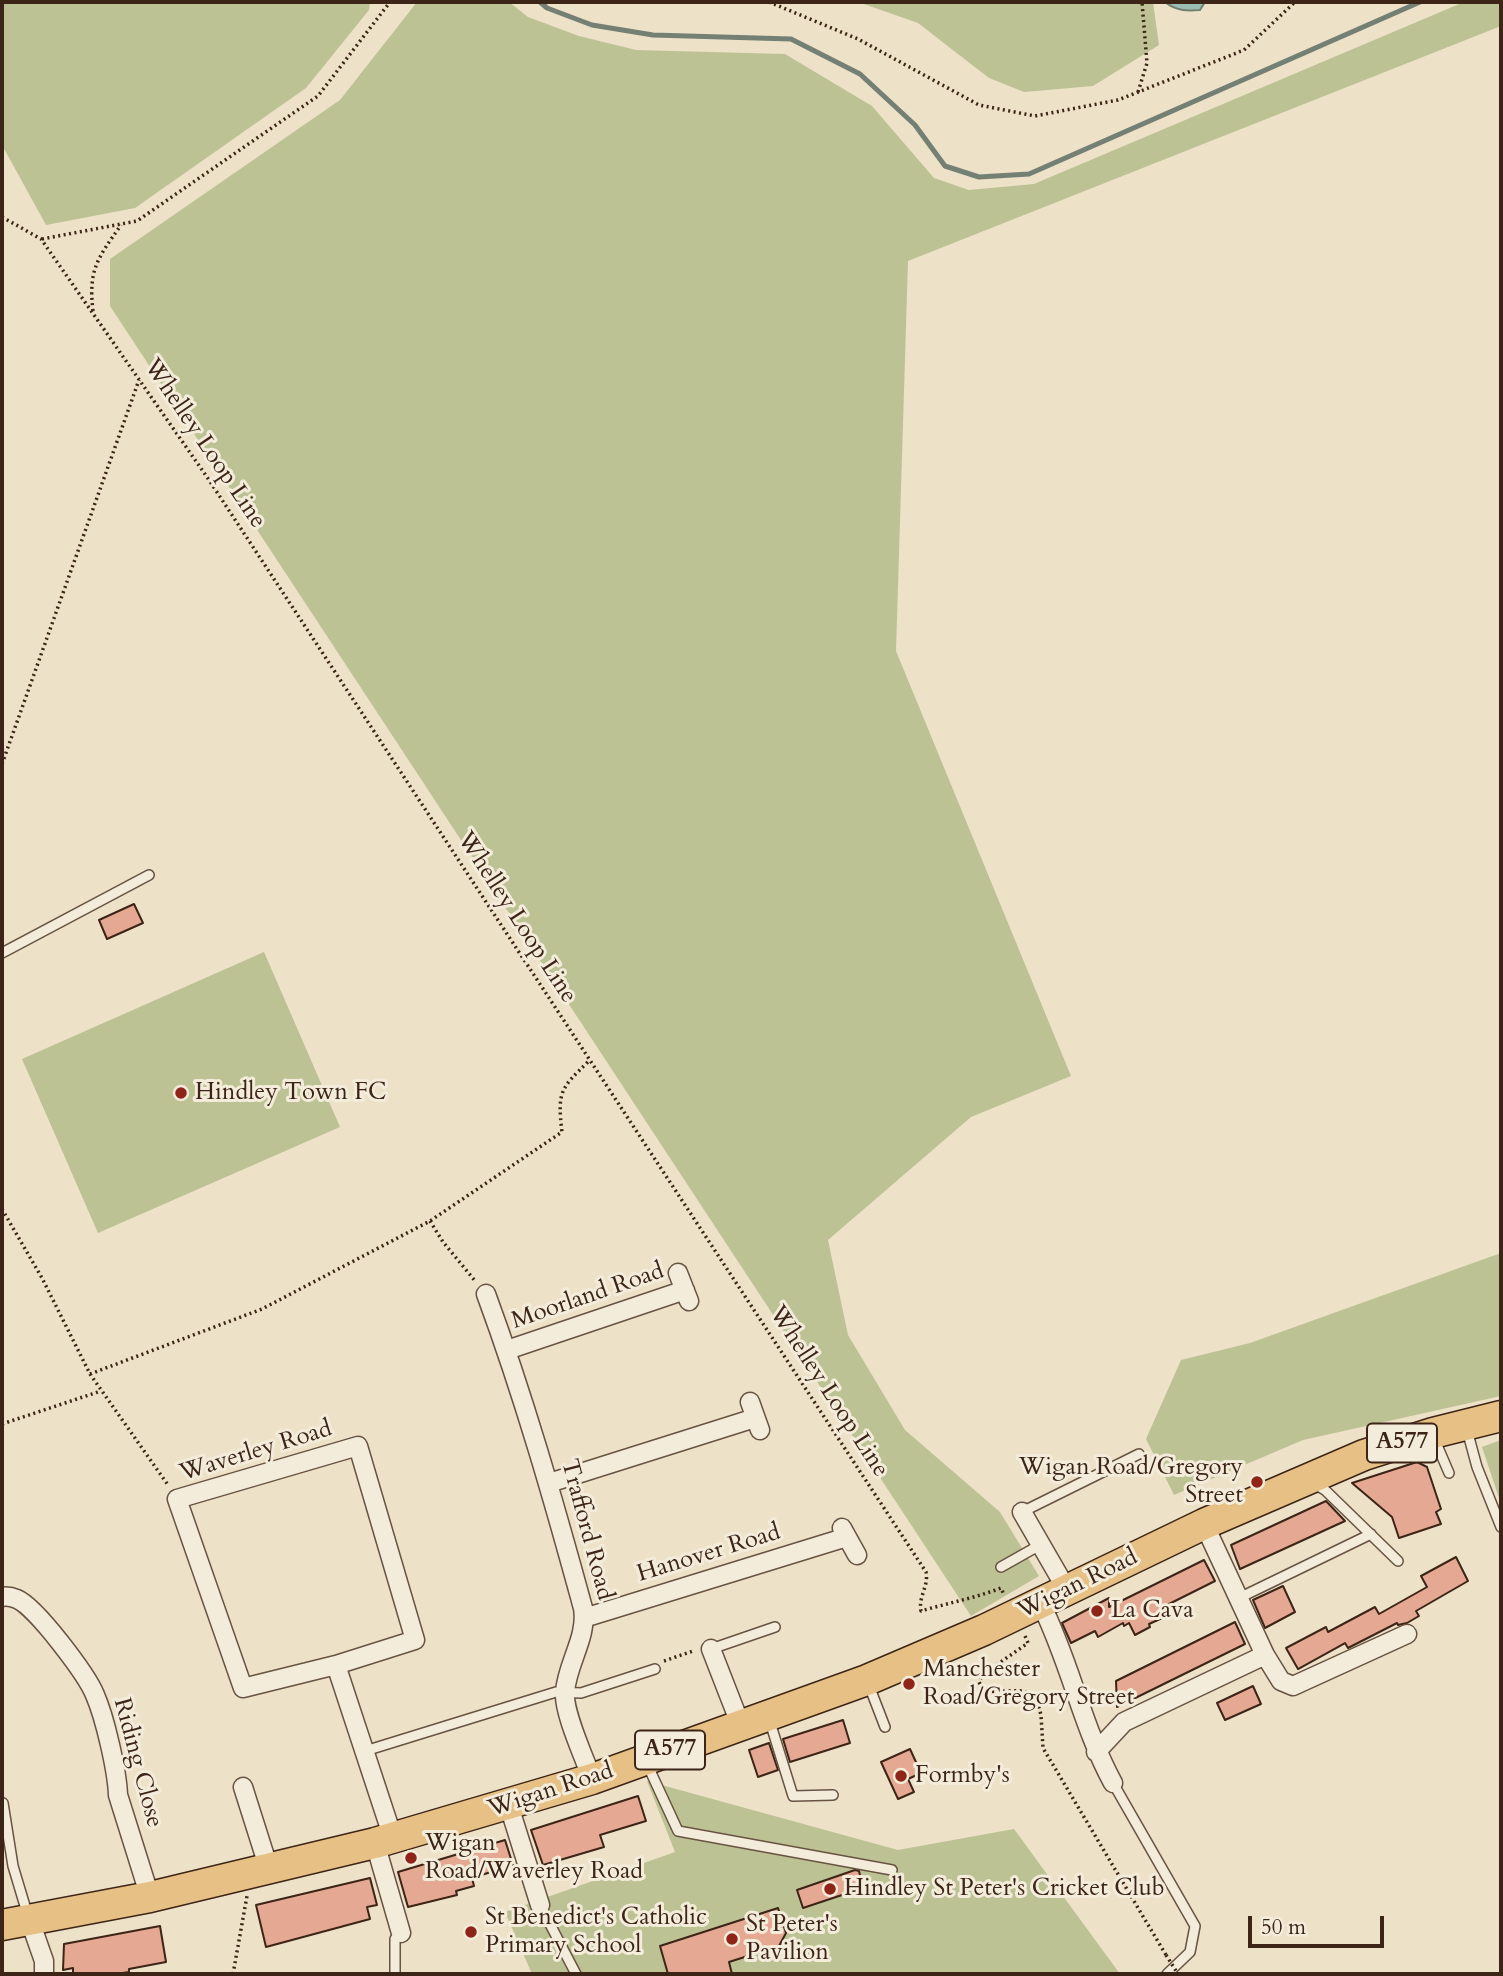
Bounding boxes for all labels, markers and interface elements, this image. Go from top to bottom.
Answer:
street label: Whelley Loop Line [137,354,271,534]
street label: Whelley Loop Line [450,827,582,1009]
place label: Hindley Town FC [195,1079,386,1107]
marker: Hindley Town FC [173,1085,189,1101]
street label: Moorland Road [508,1257,668,1337]
street label: Whelley Loop Line [762,1301,894,1483]
street label: Waverley Road [176,1415,336,1489]
road number: A577 [1367,1424,1437,1462]
place label: Wigan Road/Gregory Street [1019,1454,1243,1510]
street label: Trafford Road [553,1456,619,1604]
marker: Wigan Road/Gregory Street [1249,1474,1265,1490]
street label: Hanover Road [634,1519,784,1589]
street label: Wigan Road [1013,1544,1143,1626]
place label: La Cava [1111,1597,1194,1625]
marker: La Cava [1089,1603,1105,1619]
place label: Manchester Road/Gregory Street [923,1656,1134,1712]
marker: Manchester Road/Gregory Street [901,1676,917,1692]
street label: Riding Close [106,1695,168,1831]
road number: A577 [635,1730,705,1770]
street label: Wigan Road [485,1757,617,1825]
place label: Formby's [915,1762,1010,1790]
marker: Formby's [893,1768,909,1784]
place label: Wigan Road/Waverley Road [425,1830,643,1886]
marker: Wigan Road/Waverley Road [403,1850,419,1866]
place label: Hindley St Peter's Cricket Club [844,1875,1165,1903]
marker: Hindley St Peter's Cricket Club [822,1881,838,1897]
scale bar [1251,1902,1388,1946]
place label: St Benedict's Catholic Primary School [485,1904,707,1960]
place label: St Peter's Pavilion [746,1911,838,1967]
text: 50 m [1261,1913,1306,1942]
marker: St Benedict's Catholic Primary School [463,1924,479,1940]
marker: St Peter's Pavilion [724,1931,740,1947]

